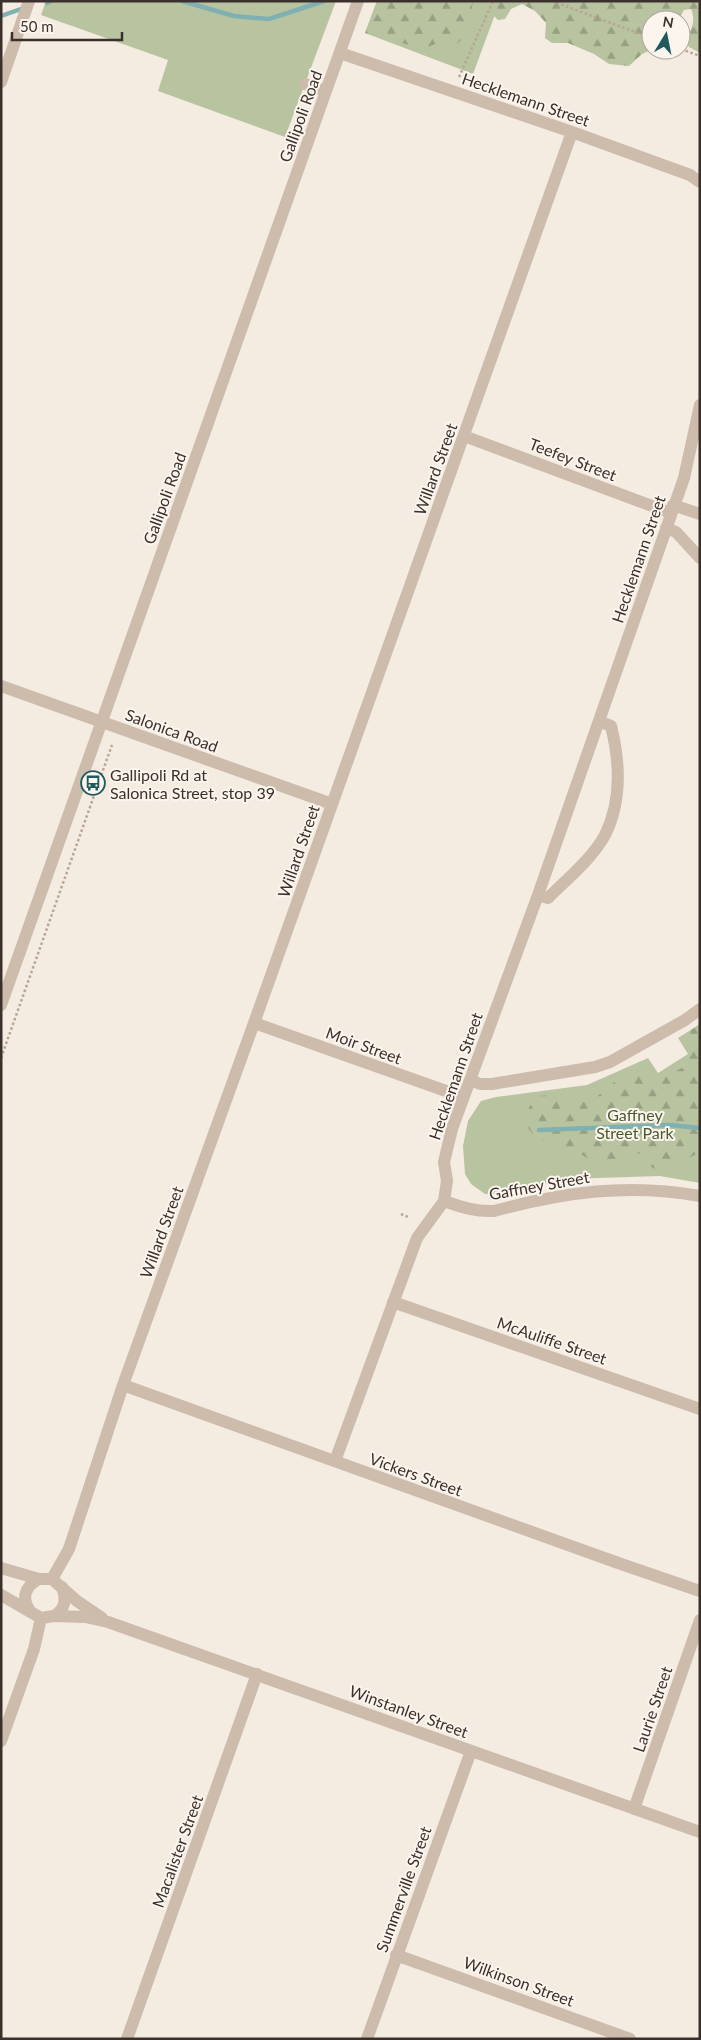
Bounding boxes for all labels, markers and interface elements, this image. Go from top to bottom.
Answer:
scale bar [12,10,122,42]
north arrow [641,10,691,60]
text: N [662,12,675,31]
text: 50 m [20,17,54,35]
street label: Gallipoli Road [275,68,325,164]
street label: Hecklemann Street [460,68,592,130]
street label: Willard Street [410,420,461,518]
street label: Teefey Street [527,434,620,484]
street label: Gallipoli Road [139,450,189,546]
street label: Hecklemann Street [607,493,669,625]
street label: Salonica Road [123,704,221,756]
place label: Gallipoli Rd at Salonica Street, stop 39 [110,765,275,802]
bus stop icon: Gallipoli Rd at Salonica Street, stop 39 [80,770,106,796]
street label: Willard Street [273,802,323,900]
street label: Hecklemann Street [424,1010,486,1142]
street label: Moir Street [324,1023,405,1068]
park label: Gaffney Street Park [596,1105,675,1142]
street label: Gaffney Street [487,1167,591,1203]
street label: Willard Street [136,1183,187,1281]
street label: McAuliffe Street [495,1312,609,1368]
street label: Vickers Street [367,1448,465,1500]
street label: Laurie Street [628,1663,676,1754]
street label: Winstanley Street [347,1681,471,1741]
street label: Macalister Street [148,1792,206,1910]
street label: Summerville Street [371,1823,435,1954]
street label: Wilkinson Street [461,1952,577,2010]

